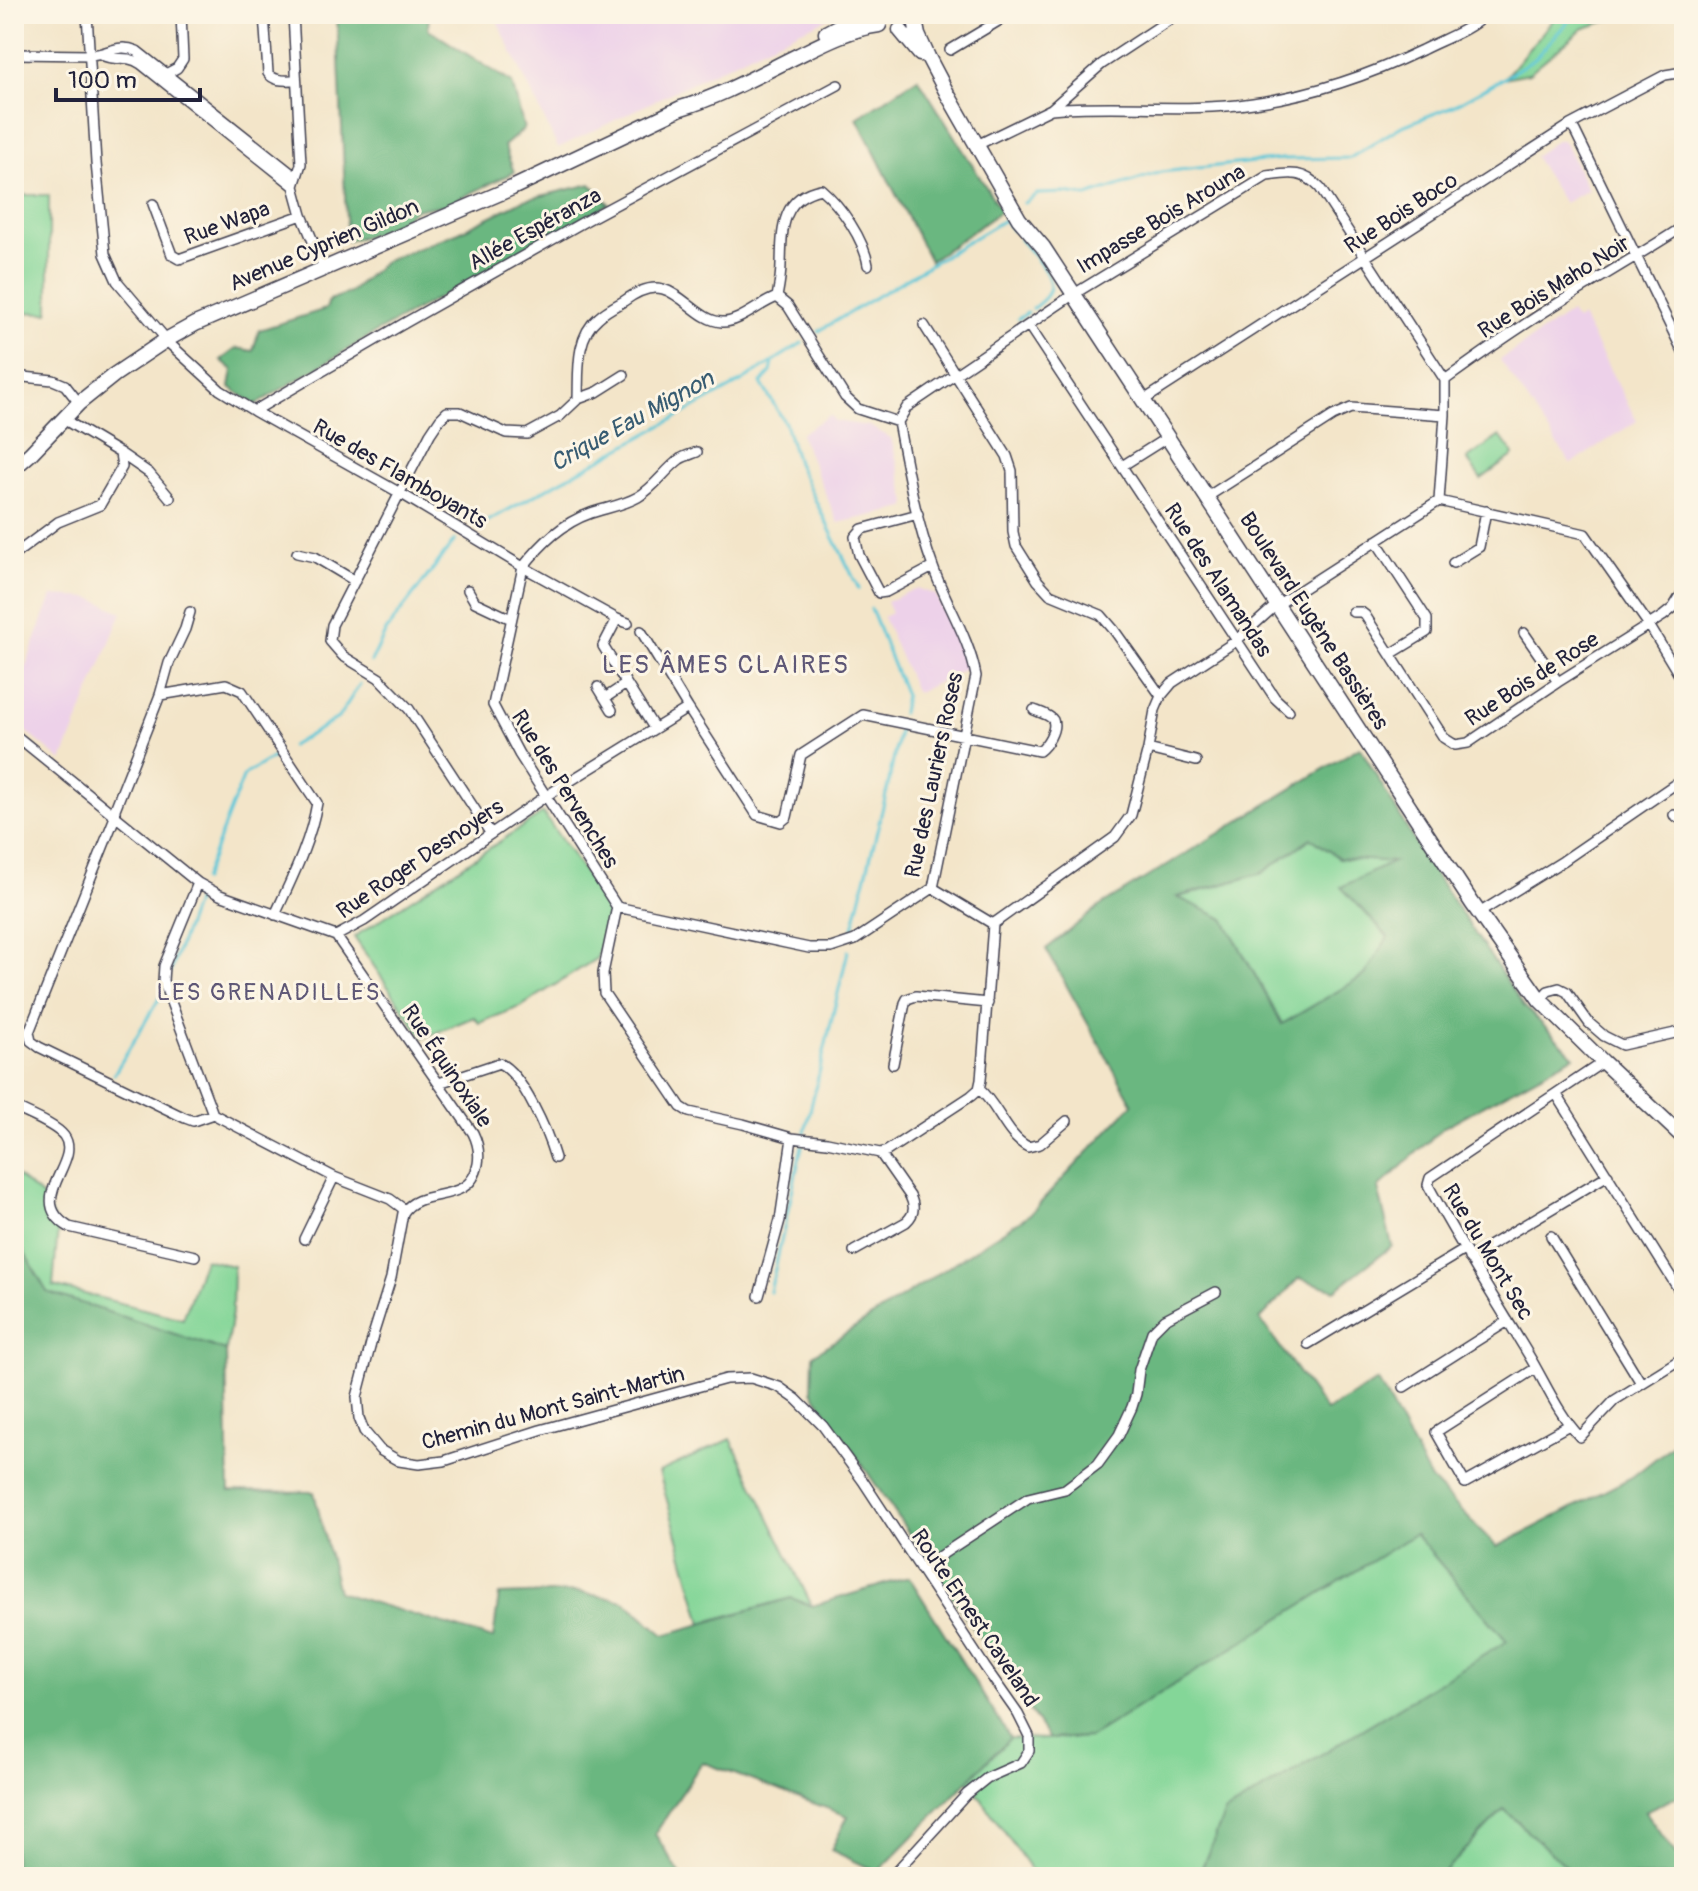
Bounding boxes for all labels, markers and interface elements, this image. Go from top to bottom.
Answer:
scale bar [56,52,200,102]
text: 100 m [68,66,137,95]
street label: Impasse Bois Arouna [1072,158,1250,280]
street label: Rue Bois Boco [1339,166,1463,260]
street label: Allée Espéranza [464,181,606,277]
street label: Avenue Cyprien Gildon [225,192,423,298]
street label: Rue Wapa [180,195,274,251]
street label: Rue Bois Maho Noir [1473,229,1635,345]
water label: Crique Eau Mignon [545,363,720,478]
street label: Rue des Flamboyants [308,413,492,535]
street label: Rue des Alamandas [1158,498,1278,662]
street label: Boulevard Eugène Bassières [1233,507,1395,735]
street label: Rue Bois de Rose [1460,625,1604,733]
district label: LES ÂMES CLAIRES [602,649,850,681]
street label: Rue des Lauriers Roses [899,670,969,880]
street label: Rue des Pervenches [505,705,625,874]
street label: Rue Roger Desnoyers [331,793,509,925]
district label: LES GRENADILLES [156,978,382,1007]
street label: Rue Équinoxiale [396,999,499,1133]
street label: Rue du Mont Sec [1436,1179,1540,1325]
street label: Chemin du Mont Saint-Martin [418,1359,688,1457]
street label: Route Ernest Caveland [905,1524,1045,1712]

